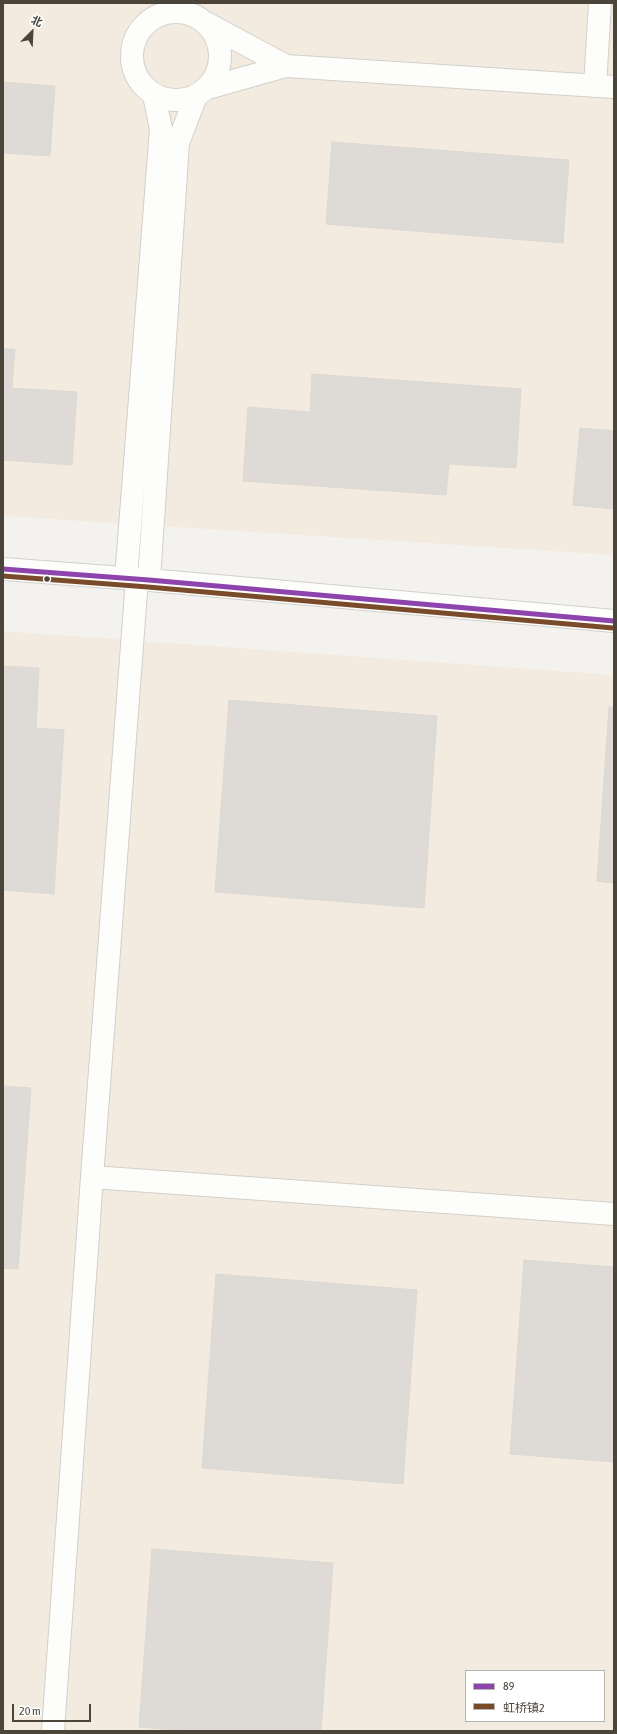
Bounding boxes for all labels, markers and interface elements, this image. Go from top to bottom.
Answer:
north arrow [12,12,52,52]
text: 北 [29,13,44,29]
unlabelled marker [42,574,52,584]
legend [465,1670,605,1722]
text: 89 [503,1679,514,1693]
scale bar [14,1696,93,1722]
text: 虹桥镇2 [503,1701,545,1715]
text: 20 m [19,1704,41,1718]

